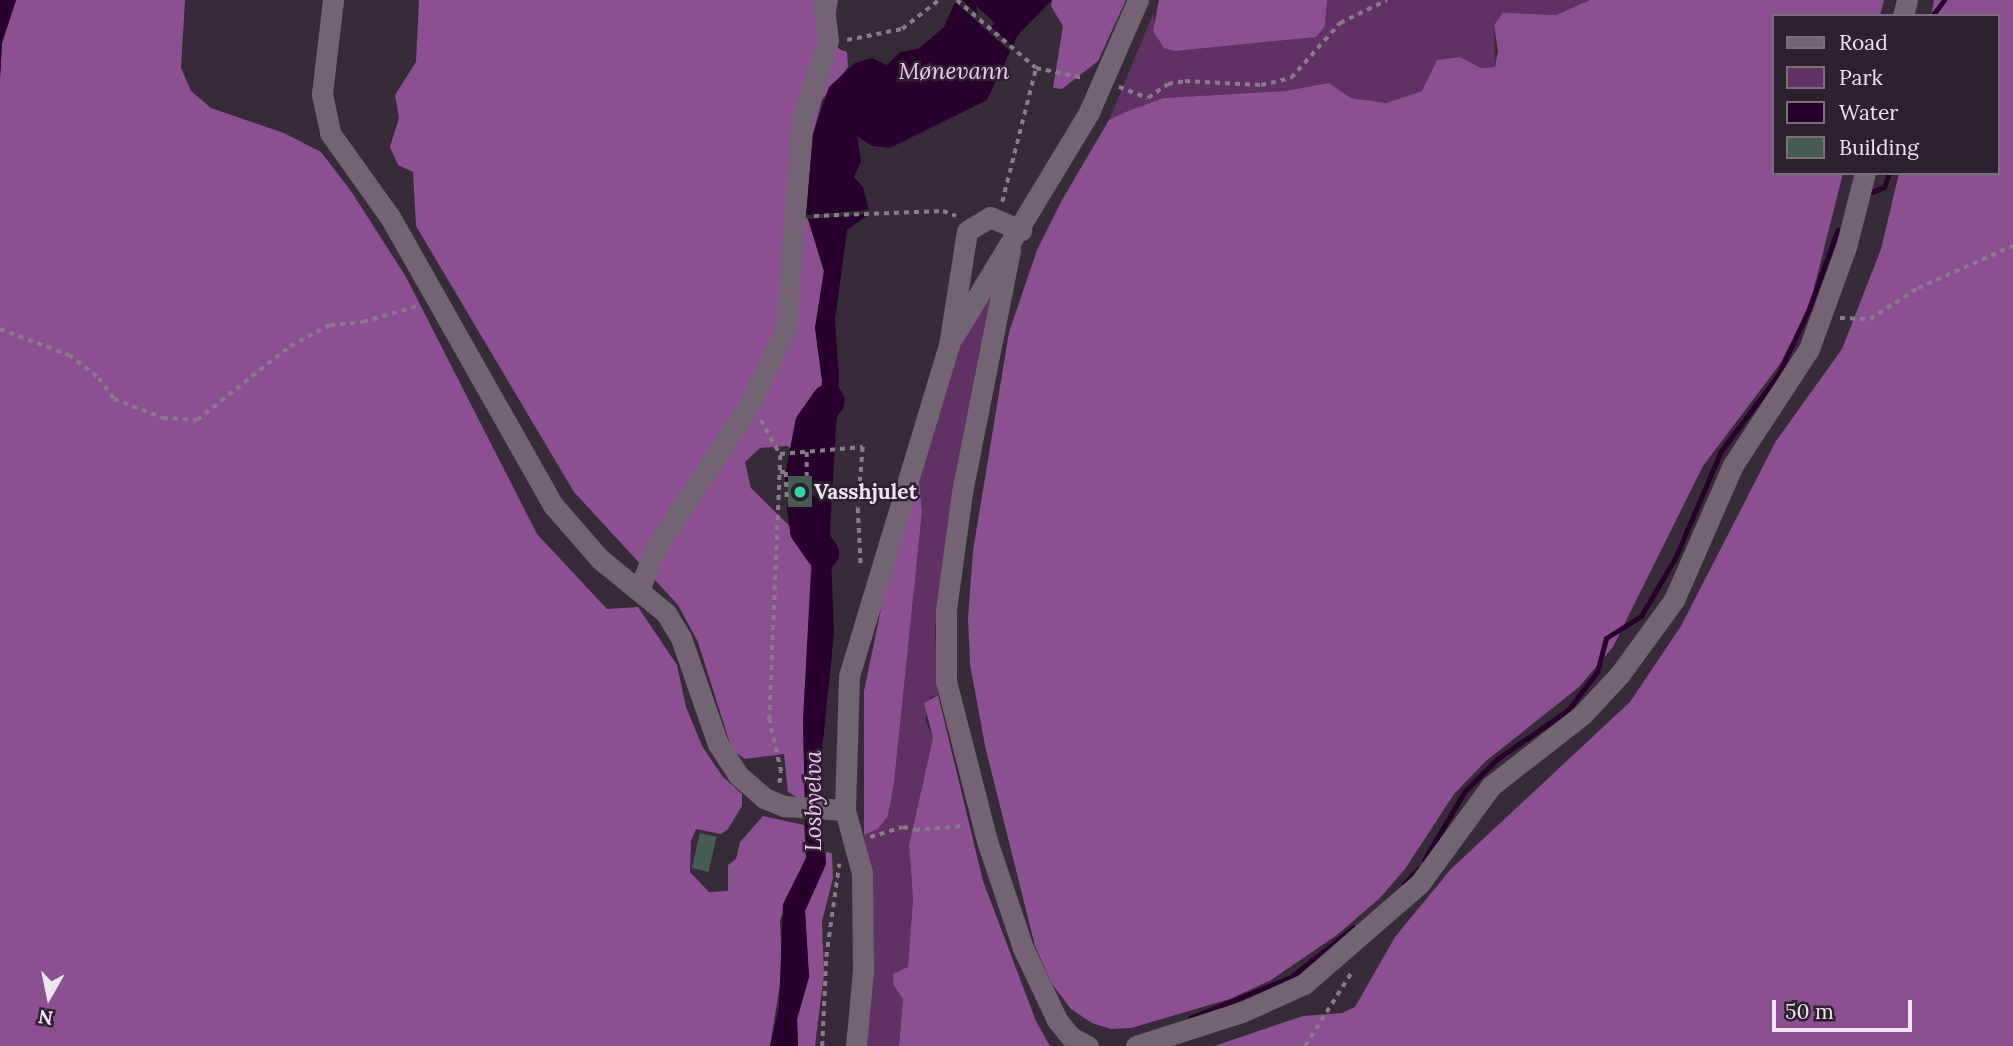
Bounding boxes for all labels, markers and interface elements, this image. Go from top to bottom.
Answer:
legend [1772,14,1999,175]
text: Road [1839,29,1888,56]
water label: Mønevann [899,57,1009,85]
text: Park [1839,64,1883,91]
text: Water [1839,99,1898,126]
text: Building [1839,134,1919,161]
place label: Vasshjulet [814,479,917,505]
marker: Vasshjulet [792,484,808,500]
water label: Losbyelva [799,751,827,851]
north arrow [14,962,84,1032]
scale bar [1775,986,1915,1030]
text: 50 m [1785,998,1834,1025]
text: N [37,1005,55,1031]

